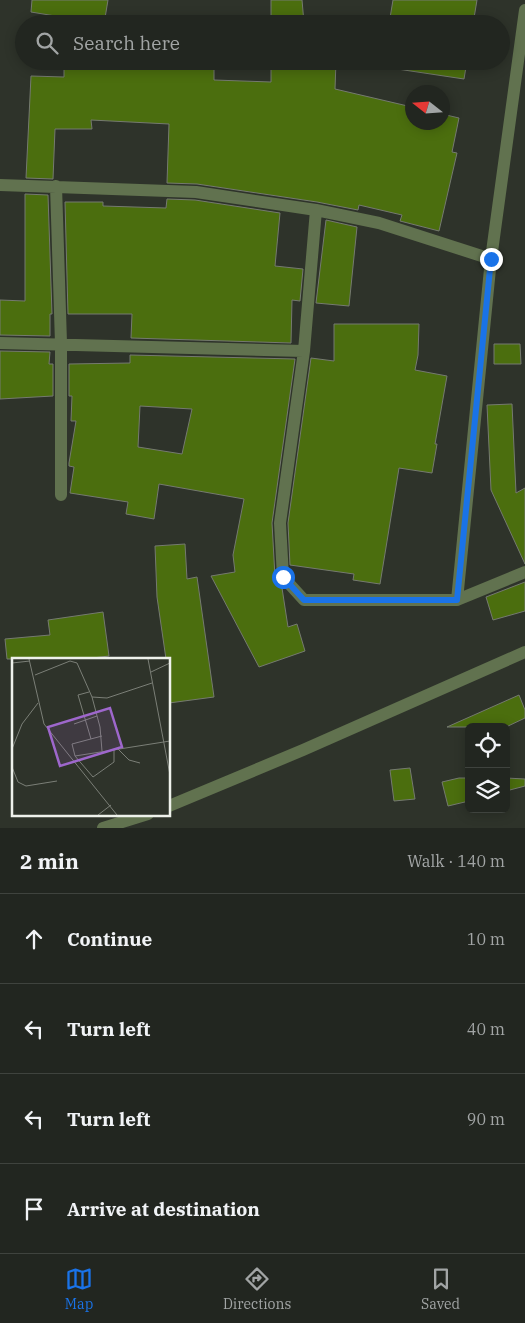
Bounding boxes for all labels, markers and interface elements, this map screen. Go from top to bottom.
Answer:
search box [15,15,510,70]
icon: search [33,29,61,57]
text: Search here [73,31,180,55]
north arrow [405,85,450,130]
route end [480,248,503,271]
route start [272,566,295,589]
inset map [12,658,170,816]
map controls [465,723,510,813]
button: locate [465,723,510,768]
button: layers [465,768,510,813]
text: 2 min [20,847,79,875]
text: Walk · 140 m [407,851,505,871]
icon: ahead [20,925,48,953]
text: Continue [67,927,152,951]
text: 10 m [467,929,505,949]
icon: left [20,1015,48,1043]
text: Turn left [67,1017,150,1041]
text: 40 m [467,1019,505,1039]
icon: left [20,1105,48,1133]
text: Turn left [67,1107,150,1131]
text: 90 m [467,1109,505,1129]
icon: arrive [20,1195,48,1223]
text: Arrive at destination [67,1197,260,1221]
tab: Map [65,1265,93,1313]
tab: Directions [223,1265,291,1313]
tab: Saved [421,1265,460,1313]

